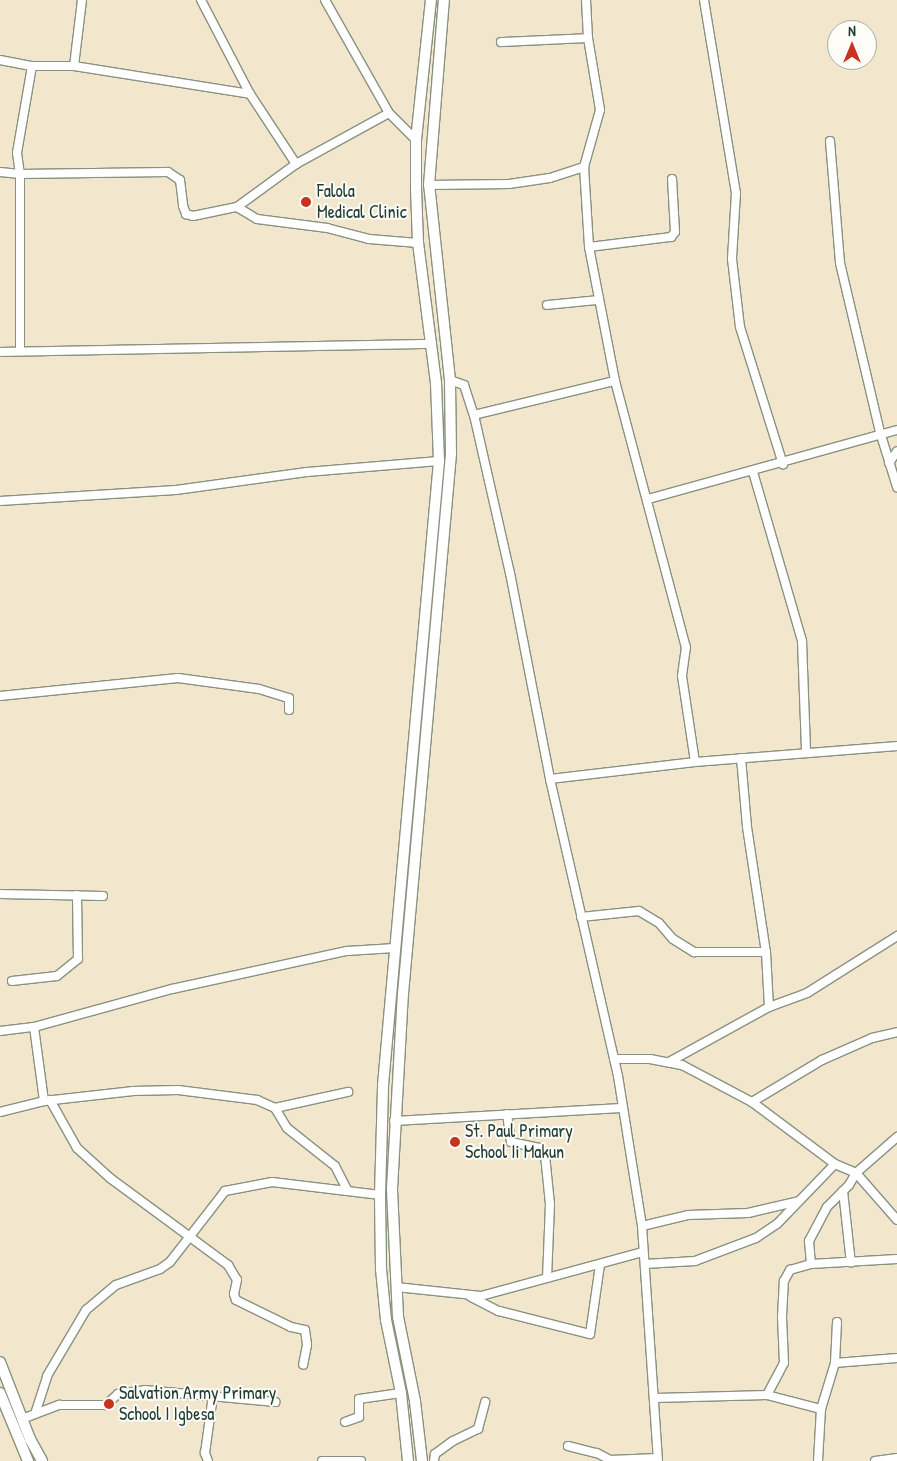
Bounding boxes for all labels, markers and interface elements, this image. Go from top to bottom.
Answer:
north arrow [827,20,877,70]
text: N [848,21,856,40]
place label: Falola Medical Clinic [317,181,407,223]
marker: Falola Medical Clinic [299,195,313,209]
place label: St. Paul Primary School Ii Makun [465,1121,573,1164]
marker: St. Paul Primary School Ii Makun [449,1136,461,1148]
place label: Salvation Army Primary School I Igbesa [119,1383,276,1426]
marker: Salvation Army Primary School I Igbesa [103,1398,115,1410]

